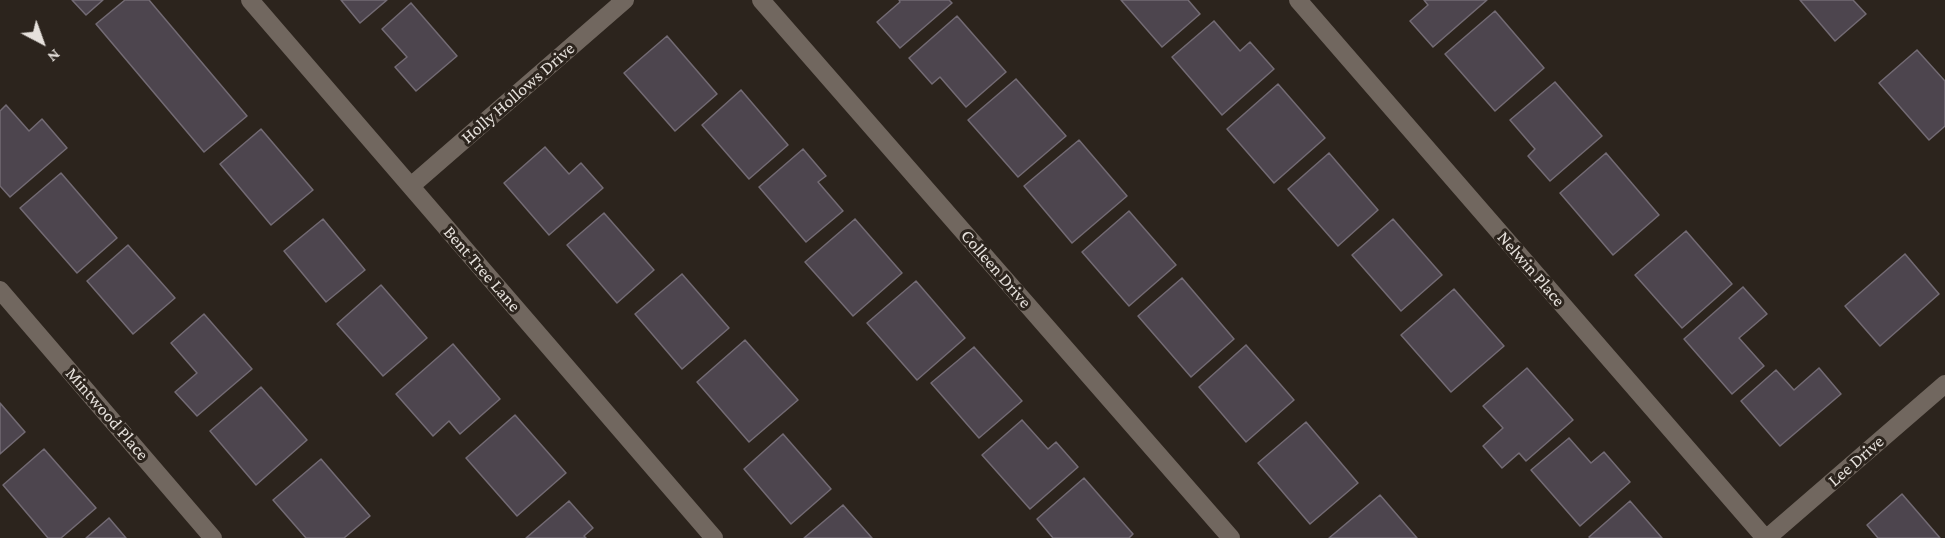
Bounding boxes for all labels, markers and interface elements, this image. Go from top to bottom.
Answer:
north arrow [12,12,72,72]
street label: Holly Hollows Drive [457,38,579,148]
text: N [44,46,64,66]
street label: Bent Tree Lane [439,222,525,316]
street label: Colleen Drive [956,225,1036,313]
street label: Nelwin Place [1492,227,1570,311]
street label: Mintwood Place [61,363,153,465]
street label: Lee Drive [1824,431,1888,491]

